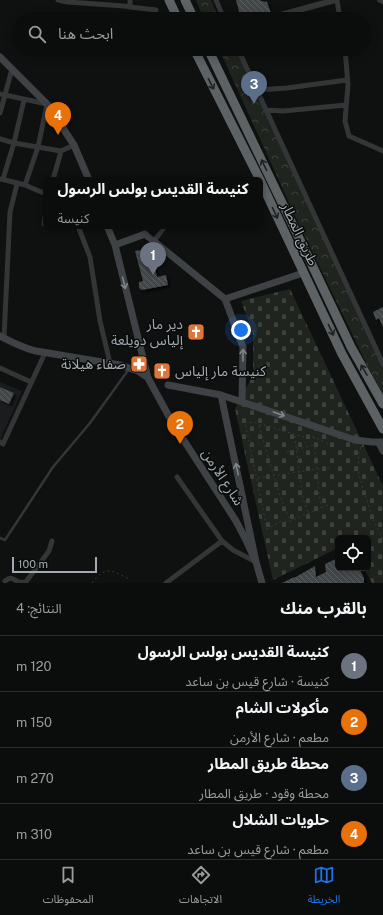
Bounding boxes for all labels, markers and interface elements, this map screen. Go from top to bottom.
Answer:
search box [12,12,371,56]
icon: search [26,23,48,45]
text: ابحث هنا [58,25,113,42]
pin: 3 [241,71,267,104]
one-way arrow [208,78,215,90]
pin: 4 [45,102,71,135]
one-way arrow [260,160,267,172]
popup [43,177,263,229]
text: كنيسة القديس بولس الرسول [57,180,249,197]
street label: طريق المطار [276,199,322,269]
one-way arrow [272,206,279,218]
text: كنيسة [57,211,89,226]
pin: 1 [140,242,166,275]
one-way arrow [121,276,129,289]
place label: دير مار إلياس دويلعة [111,316,184,350]
your location [231,320,251,340]
church icon: دير مار إلياس دويلعة [186,322,206,342]
one-way arrow [328,324,335,336]
one-way arrow [239,349,247,362]
pharmacy icon: صفاء هيلانة [129,354,149,374]
place label: صفاء هيلانة [61,356,126,372]
church icon: كنيسة مار إلياس [152,361,172,381]
place label: كنيسة مار إلياس [175,363,266,381]
one-way arrow [359,365,367,377]
pin: 2 [167,411,193,444]
one-way arrow [273,411,285,419]
street label: شارع الأرمن [196,446,247,510]
one-way arrow [232,463,240,476]
map controls [335,535,371,571]
button: locate [335,535,371,571]
scale bar [12,555,97,574]
text: 100 m [18,558,48,570]
text: بالقرب منك [280,598,367,618]
text: النتائج: 4 [16,601,62,616]
text: كنيسة القديس بولس الرسول [138,643,329,660]
text: 120 m [16,659,51,674]
text: 1 [351,659,357,674]
text: كنيسة · شارع قيس بن ساعد [185,674,329,689]
text: مأكولات الشام [236,699,329,716]
text: 150 m [16,715,52,730]
text: 2 [350,715,358,730]
text: مطعم · شارع الأرمن [230,730,329,745]
text: محطة طريق المطار [208,755,329,772]
text: 270 m [16,771,54,786]
text: 3 [350,771,358,786]
text: محطة وقود · طريق المطار [199,786,329,801]
text: حلويات الشلال [232,811,329,828]
text: 310 m [16,827,52,842]
text: 4 [350,827,358,842]
text: مطعم · شارع قيس بن ساعد [187,842,329,857]
tab: المحفوظات [43,864,94,911]
tab: الاتجاهات [179,864,222,911]
tab: الخريطة [307,864,340,911]

